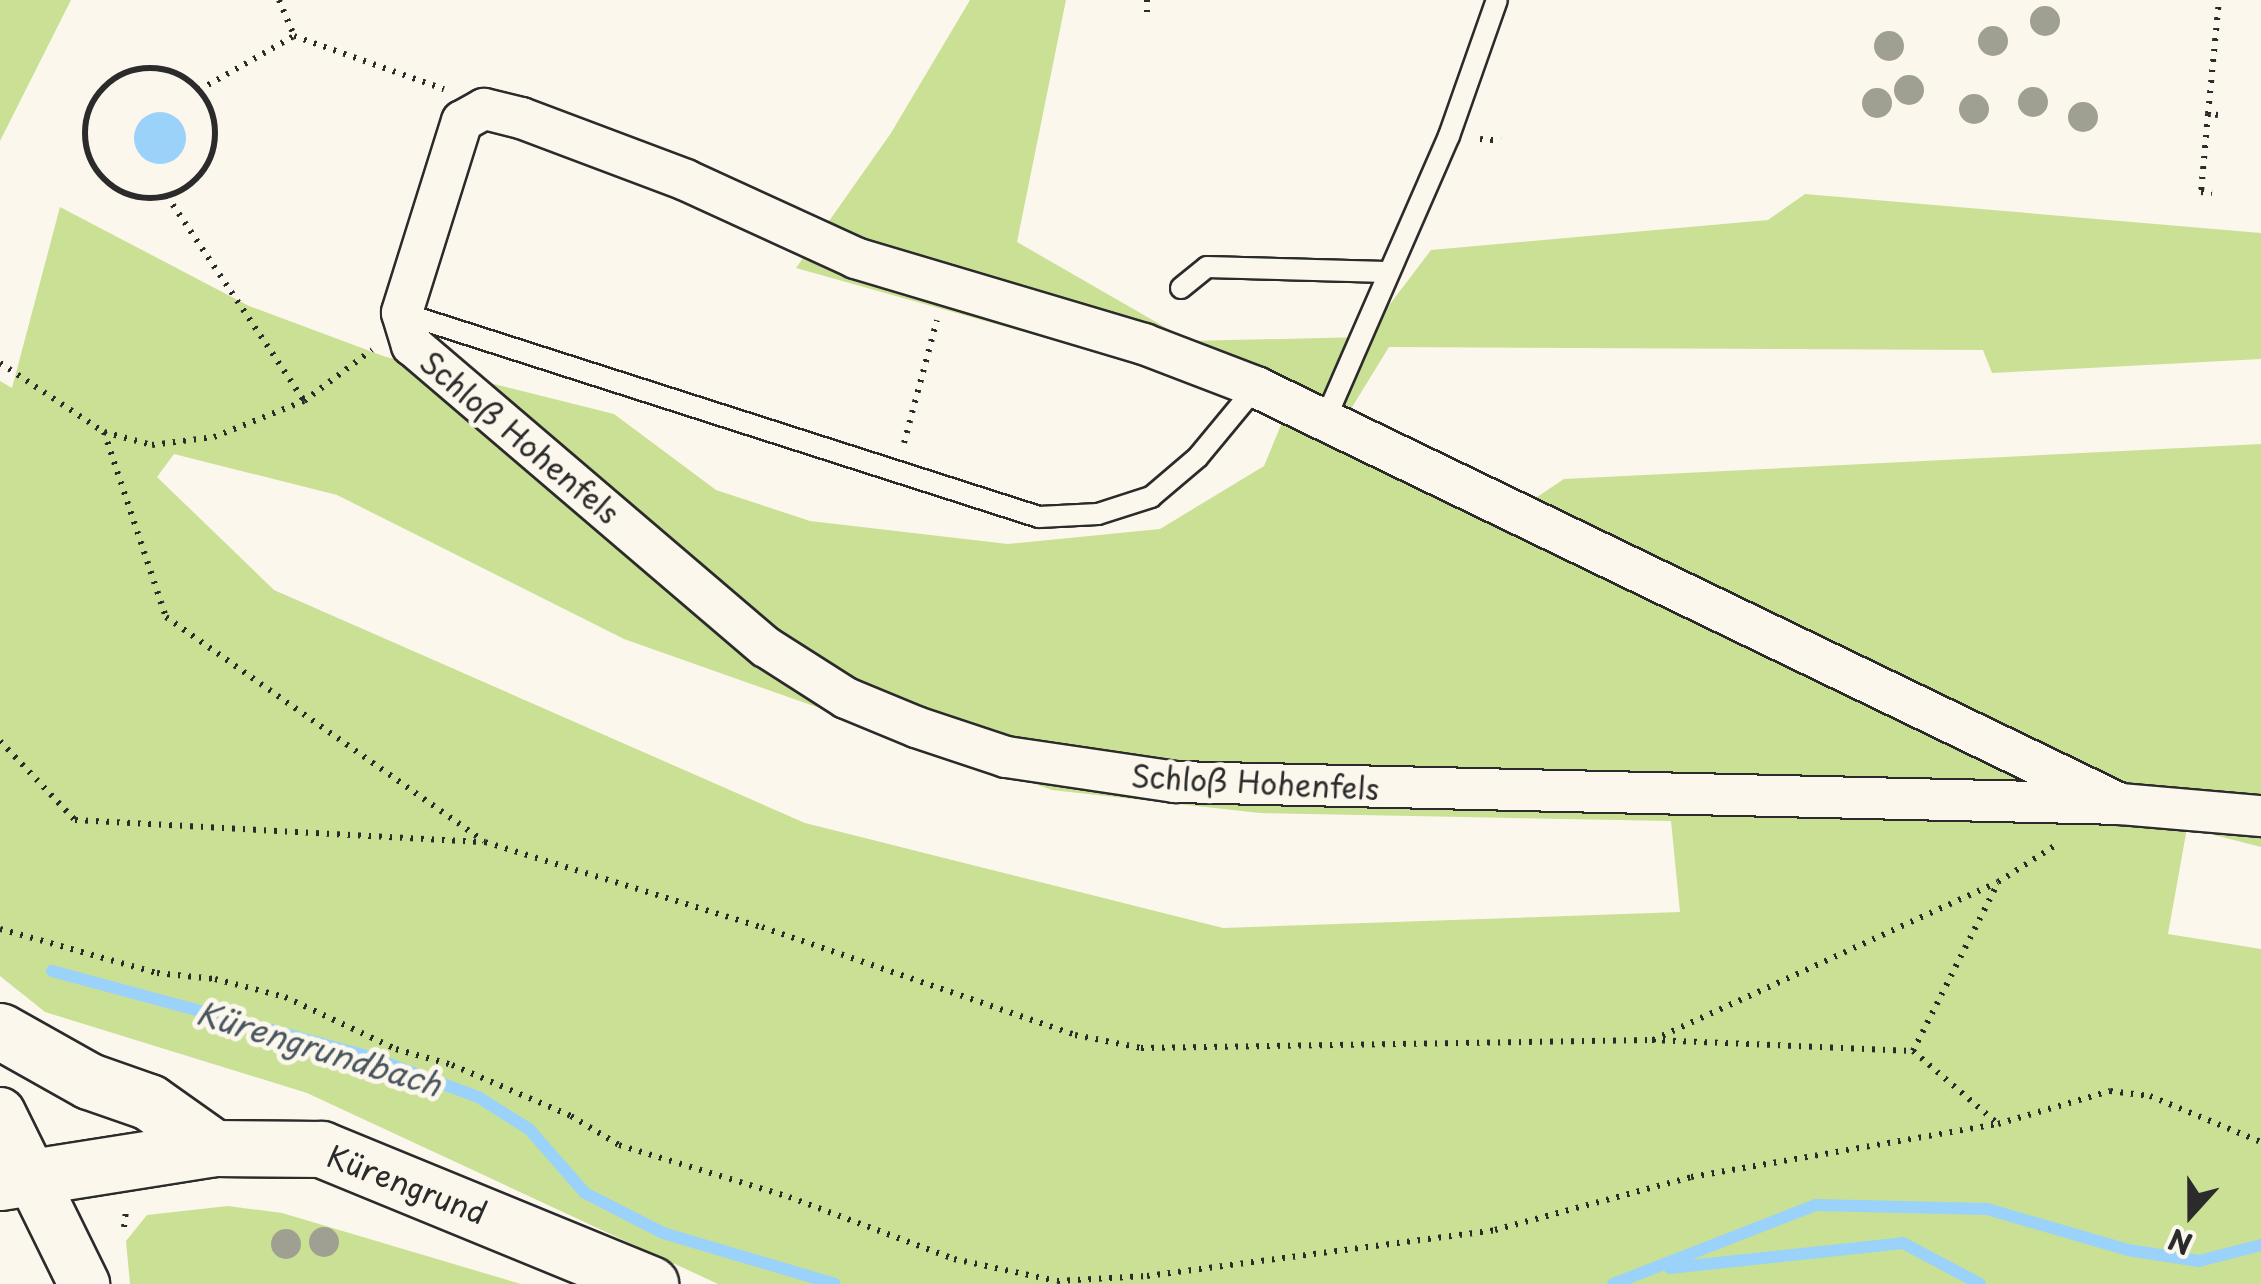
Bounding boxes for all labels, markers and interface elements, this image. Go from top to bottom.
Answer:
street label: Schloß Hohenfels [413,343,627,531]
street label: Schloß Hohenfels [1130,758,1380,806]
water label: Kürengrundbach [192,993,446,1103]
street label: Kürengrund [322,1137,492,1231]
north arrow [2141,1164,2241,1264]
text: N [2162,1218,2198,1267]

